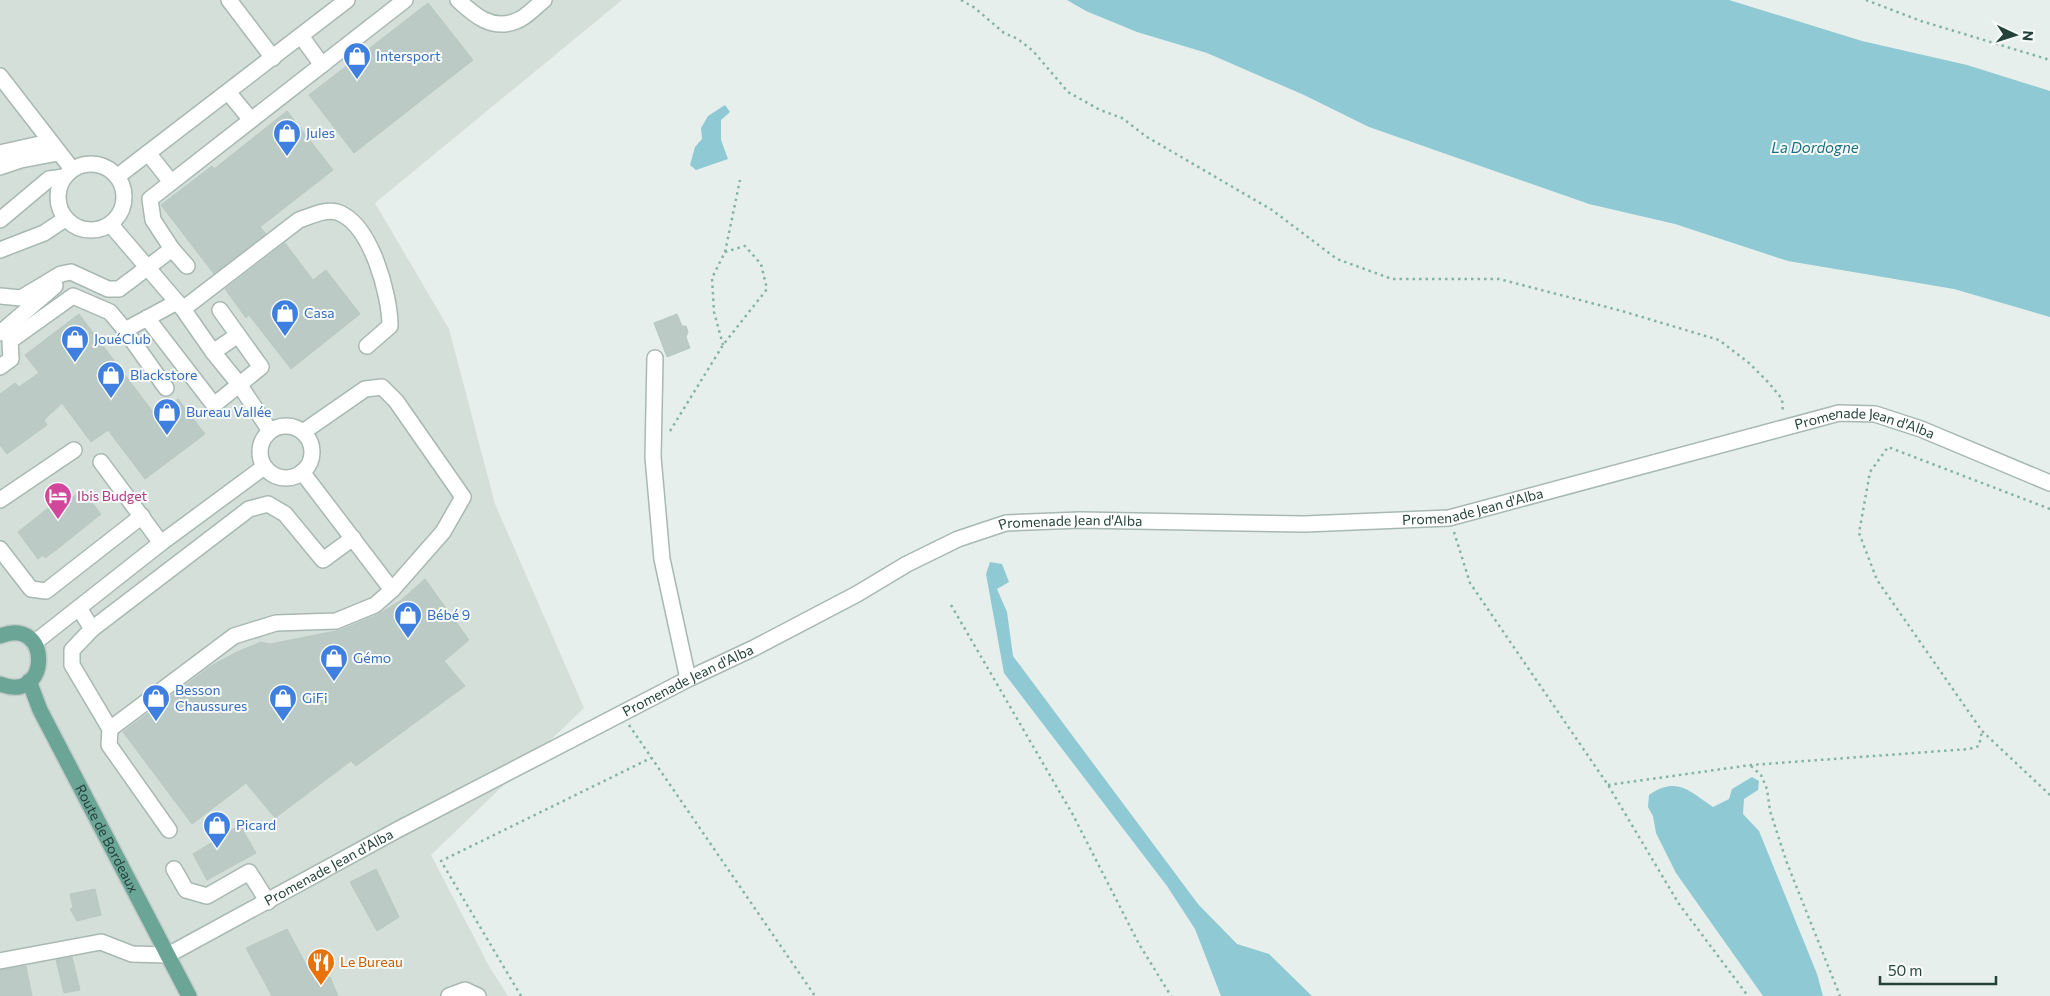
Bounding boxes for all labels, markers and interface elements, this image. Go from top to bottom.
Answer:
north arrow [1990,10,2040,60]
text: N [2020,30,2037,42]
shop icon: Intersport [342,41,372,80]
place label: Intersport [376,47,441,64]
shop icon: Jules [272,118,302,157]
place label: Jules [306,124,335,141]
water label: La Dordogne [1771,138,1859,156]
shop icon: Casa [270,298,300,337]
place label: Casa [304,304,335,321]
shop icon: JouéClub [60,324,90,363]
place label: JouéClub [94,330,151,347]
shop icon: Blackstore [96,360,126,399]
place label: Blackstore [130,366,198,383]
shop icon: Bureau Vallée [152,397,182,436]
place label: Bureau Vallée [186,403,272,420]
street label: Promenade Jean d'Alba [1792,404,1937,442]
hotel icon: Ibis Budget [43,481,73,520]
street label: Promenade Jean d'Alba [1402,484,1545,528]
place label: Ibis Budget [77,487,148,504]
street label: Promenade Jean d'Alba [996,511,1142,533]
shop icon: Bébé 9 [393,600,423,639]
place label: Bébé 9 [427,606,470,623]
street label: Promenade Jean d'Alba [619,641,756,720]
shop icon: Gémo [319,643,349,682]
place label: Gémo [353,649,391,666]
place label: Besson Chaussures [175,681,247,714]
shop icon: Besson Chaussures [141,683,171,722]
shop icon: GiFi [268,683,298,722]
place label: GiFi [302,689,328,706]
street label: Route de Bordeaux [72,781,143,896]
shop icon: Picard [202,810,232,849]
place label: Picard [236,816,276,833]
street label: Promenade Jean d'Alba [261,825,396,909]
restaurant icon: Le Bureau [306,947,336,986]
place label: Le Bureau [340,953,403,970]
scale bar [1880,954,1996,986]
text: 50 m [1888,961,1922,979]

